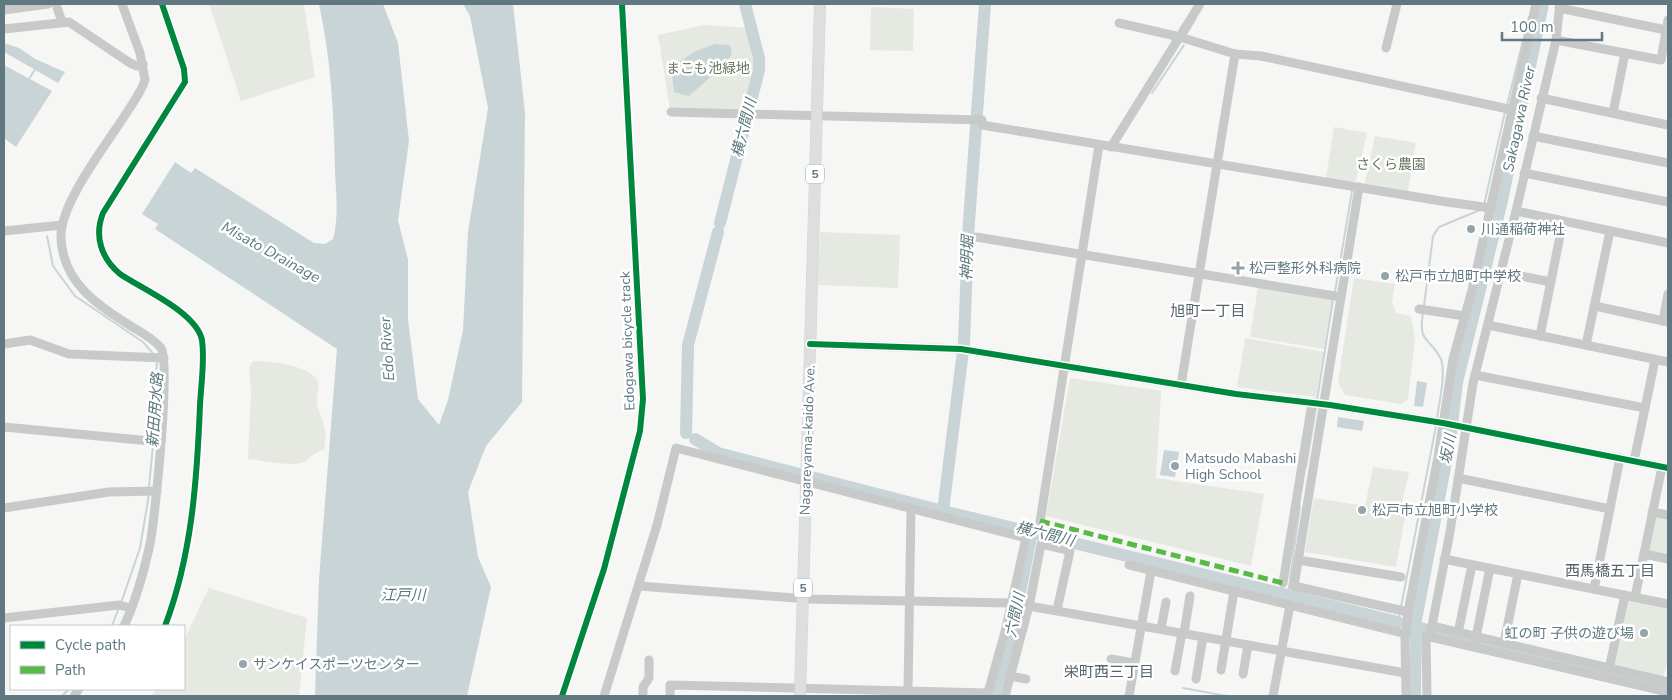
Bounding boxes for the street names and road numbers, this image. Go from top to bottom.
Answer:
road number: 5 [806,164,824,183]
street label: Edogawa bicycle track [616,270,639,411]
street label: Nagareyama-kaido Ave. [795,365,820,515]
road number: 5 [794,578,812,598]

